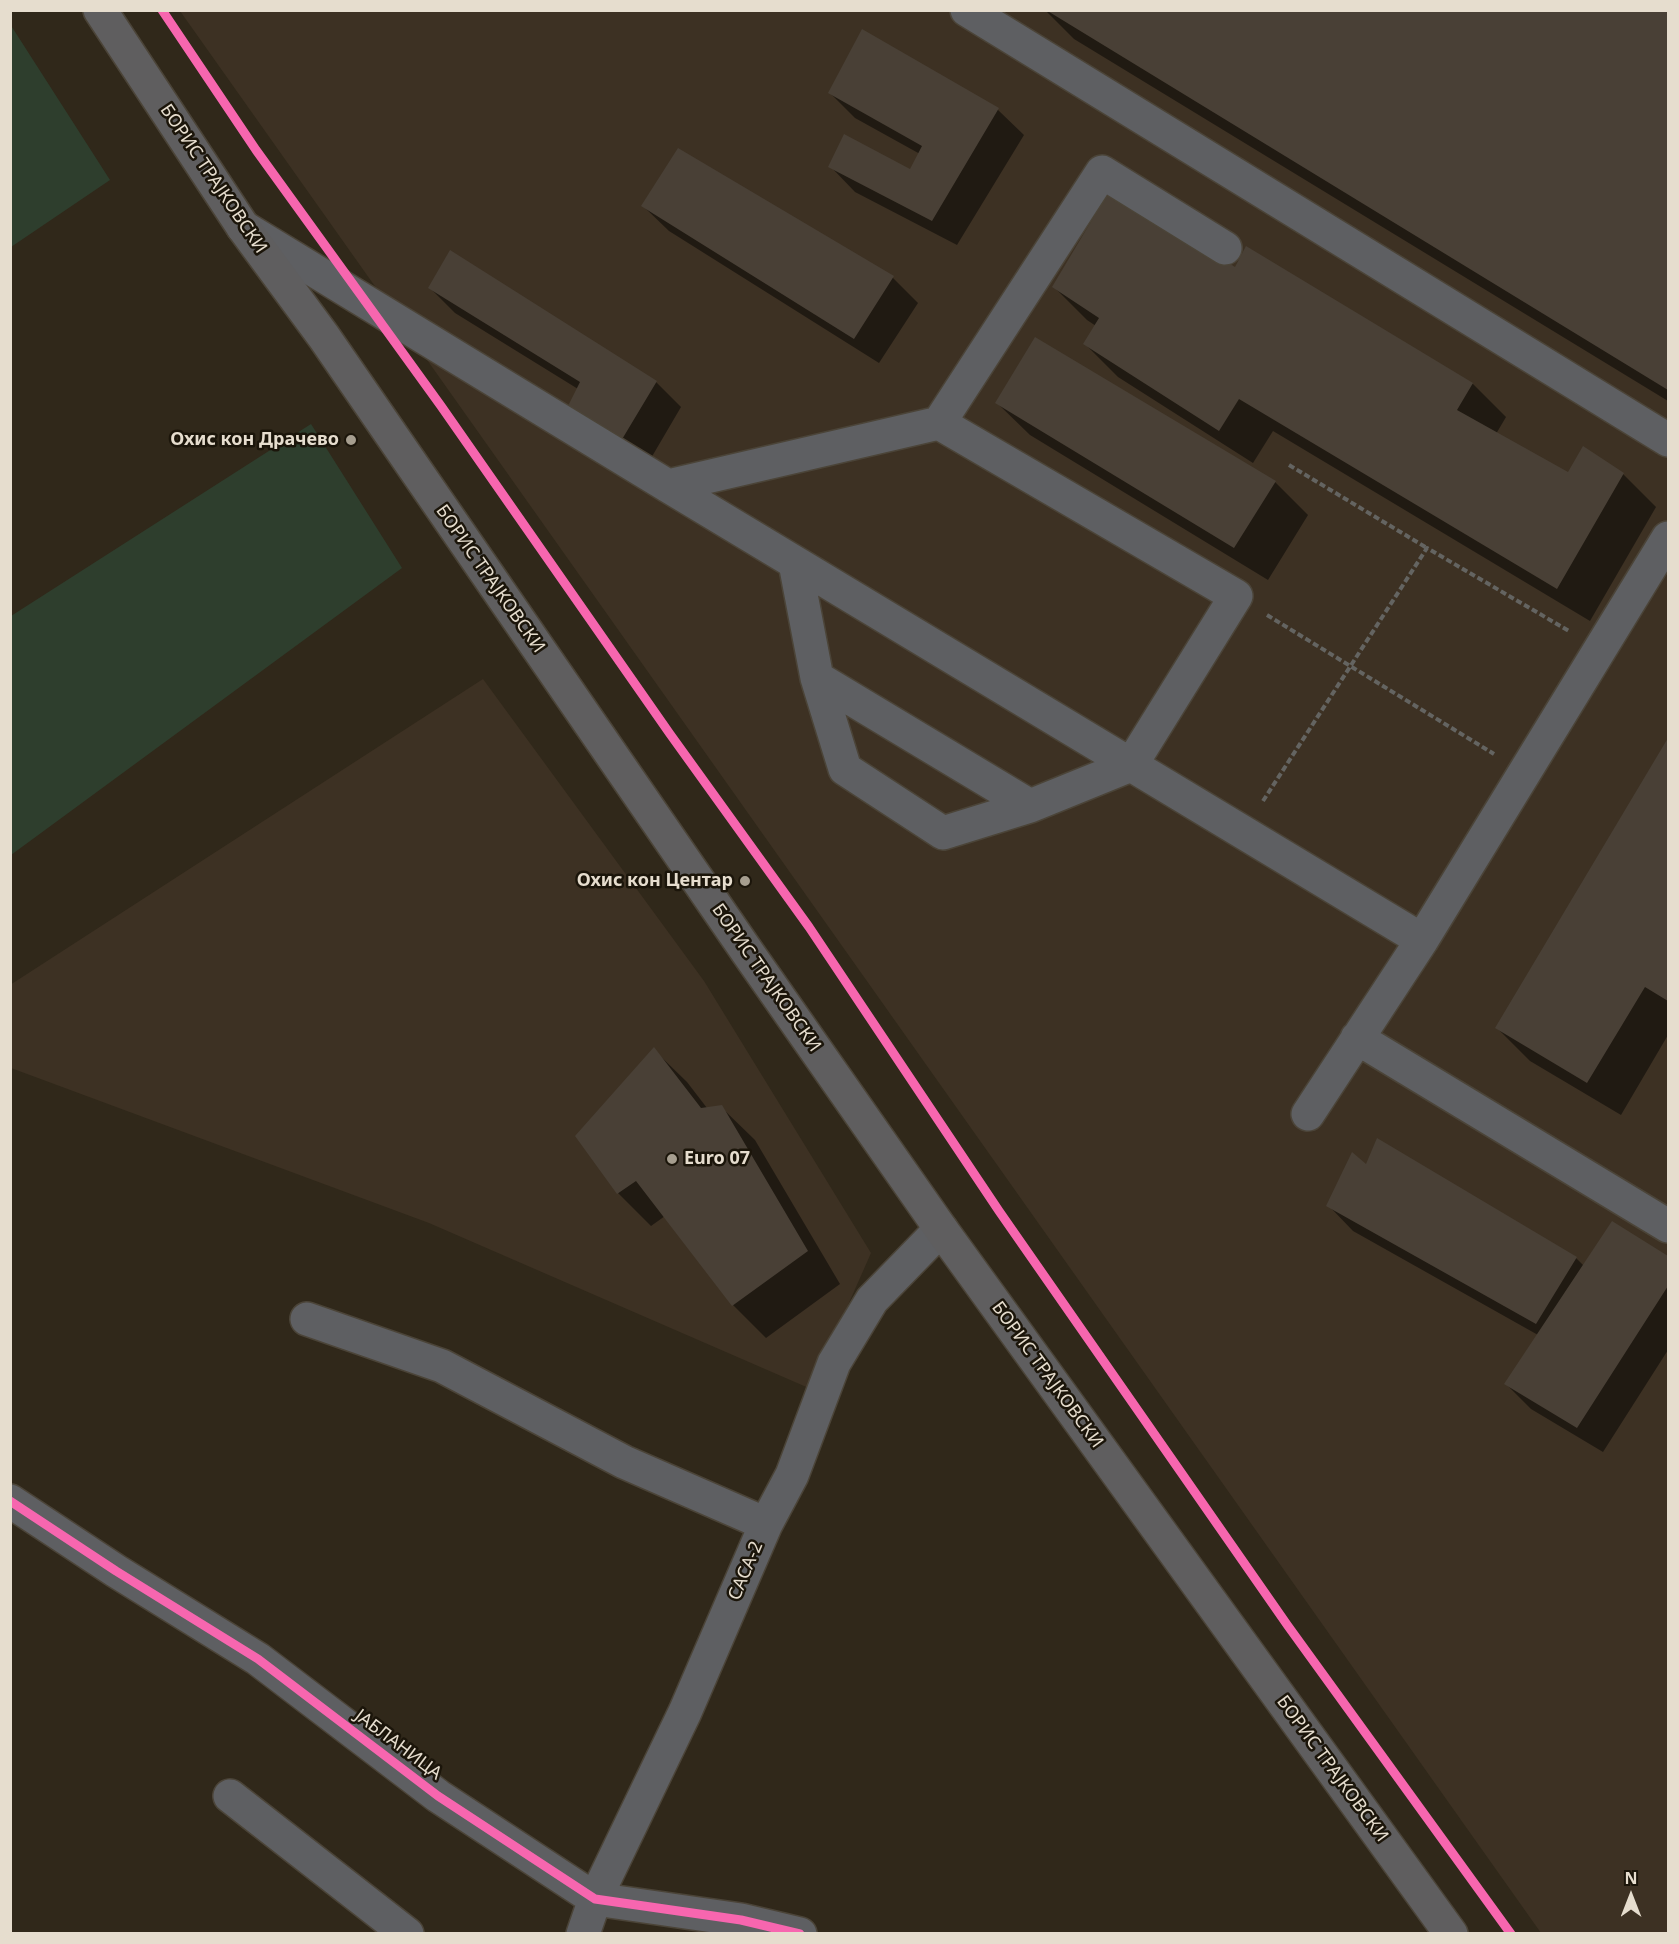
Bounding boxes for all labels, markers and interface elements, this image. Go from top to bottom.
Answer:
street label: БОРИС ТРАЈКОВСКИ [155,100,271,258]
place label: Охис кон Драчево [170,429,339,451]
marker: Охис кон Драчево [344,433,358,447]
street label: БОРИС ТРАЈКОВСКИ [431,501,549,657]
place label: Охис кон Центар [577,870,733,892]
marker: Охис кон Центар [738,874,752,888]
street label: БОРИС ТРАЈКОВСКИ [707,900,825,1056]
place label: Euro 07 [684,1148,750,1170]
marker: Euro 07 [665,1152,679,1166]
street label: БОРИС ТРАЈКОВСКИ [987,1298,1107,1452]
street label: САСА-2 [724,1538,768,1604]
street label: БОРИС ТРАЈКОВСКИ [1272,1692,1392,1846]
street label: ЈАБЛАНИЦА [350,1705,446,1785]
north arrow [1601,1866,1661,1926]
text: N [1624,1867,1638,1889]

